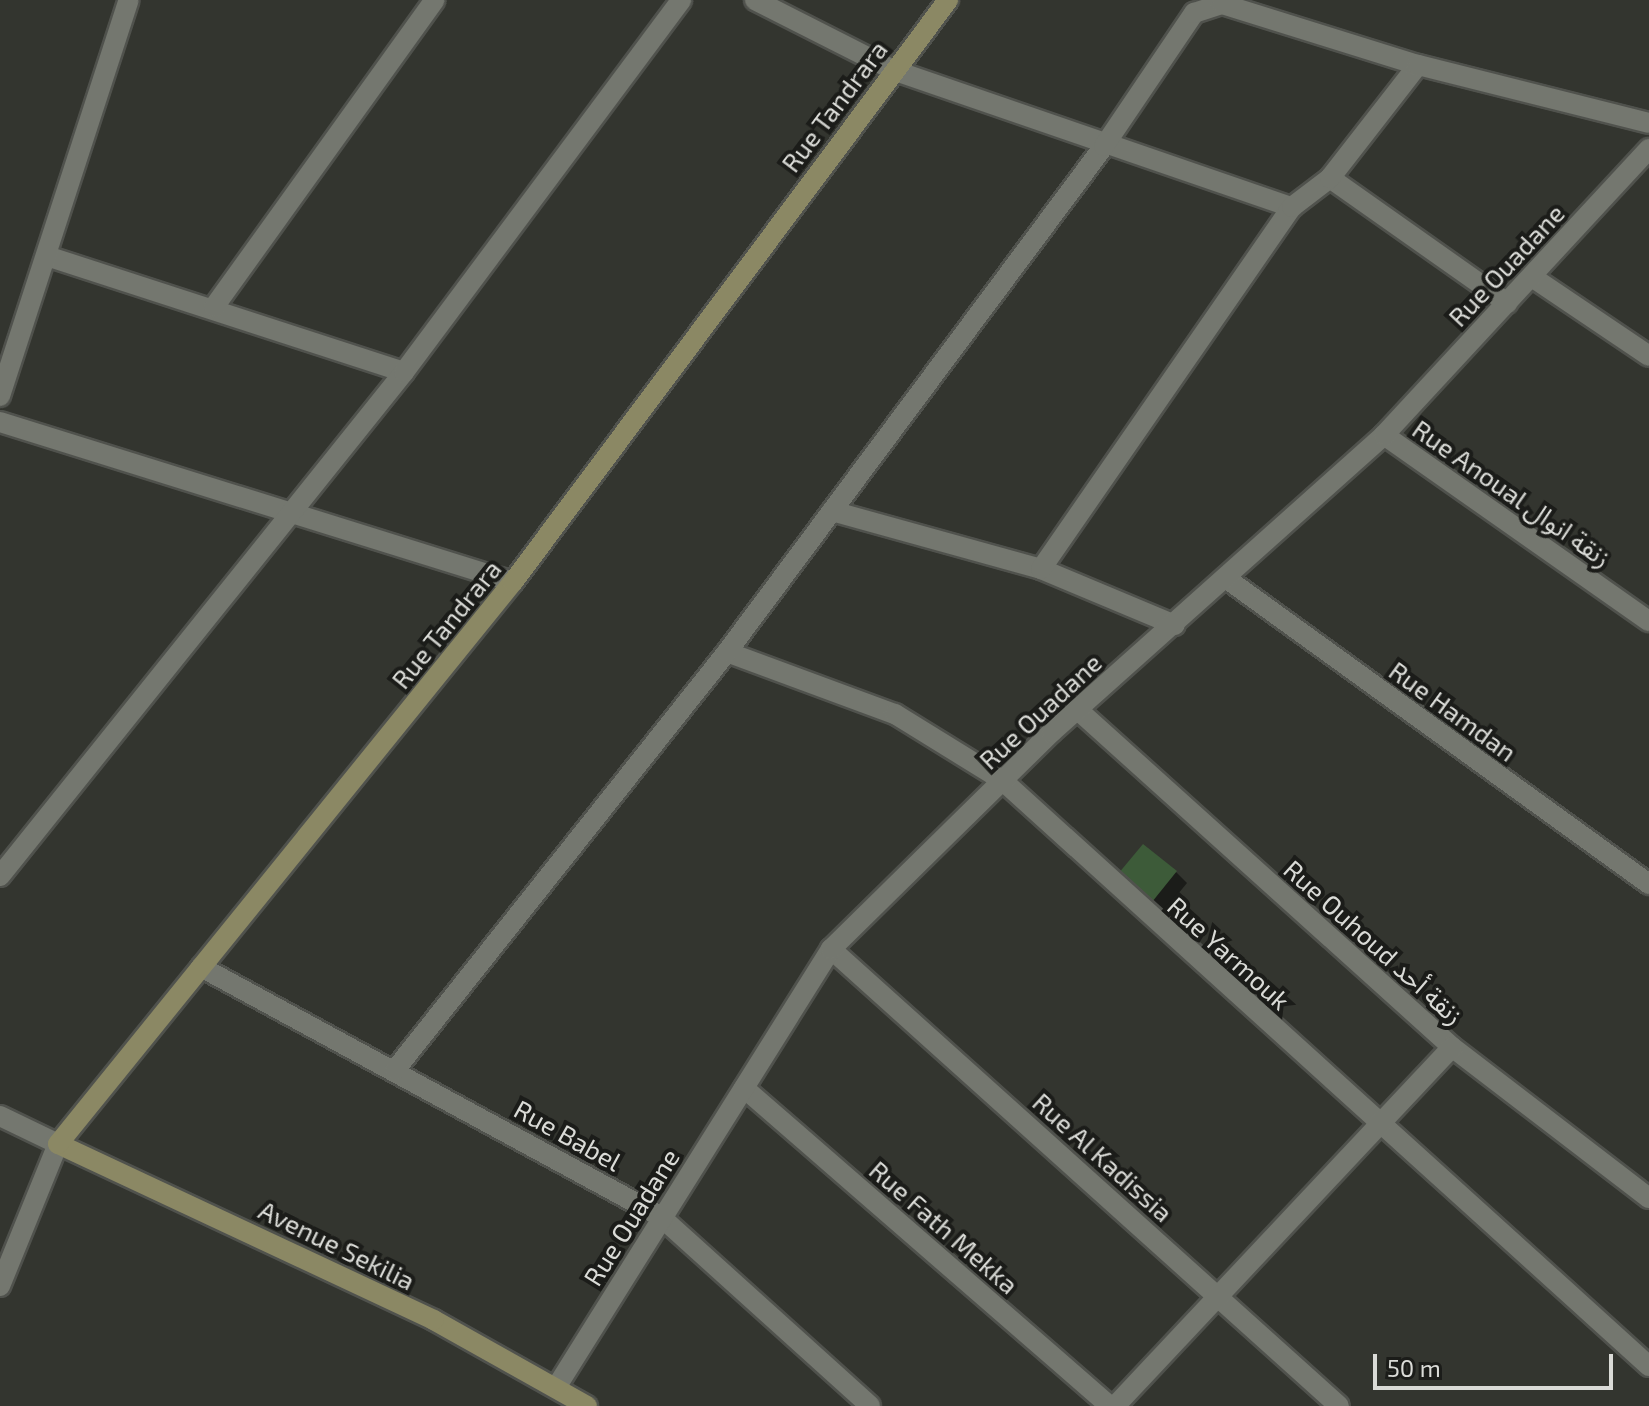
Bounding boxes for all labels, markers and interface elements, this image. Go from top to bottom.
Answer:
street label: Rue Tandrara [774,34,894,178]
street label: Rue Ouadane [1442,198,1570,332]
street label: Rue Anoual زنقة انوال [1406,413,1618,573]
street label: Rue Tandrara [384,553,508,695]
street label: Rue Ouadane [973,647,1107,775]
street label: Rue Hamdan [1383,654,1523,768]
street label: Rue Ouhoud زنقة أحد [1278,853,1470,1031]
street label: Rue Yarmouk [1161,890,1297,1016]
street label: Rue Al Kadissia [1026,1086,1180,1228]
street label: Rue Babel [509,1093,627,1177]
street label: Rue Ouadane [577,1143,685,1291]
street label: Rue Fath Mekka [863,1154,1025,1300]
street label: Avenue Sekilia [254,1194,420,1296]
scale bar [1377,1338,1617,1388]
text: 50 m [1387,1353,1441,1382]

